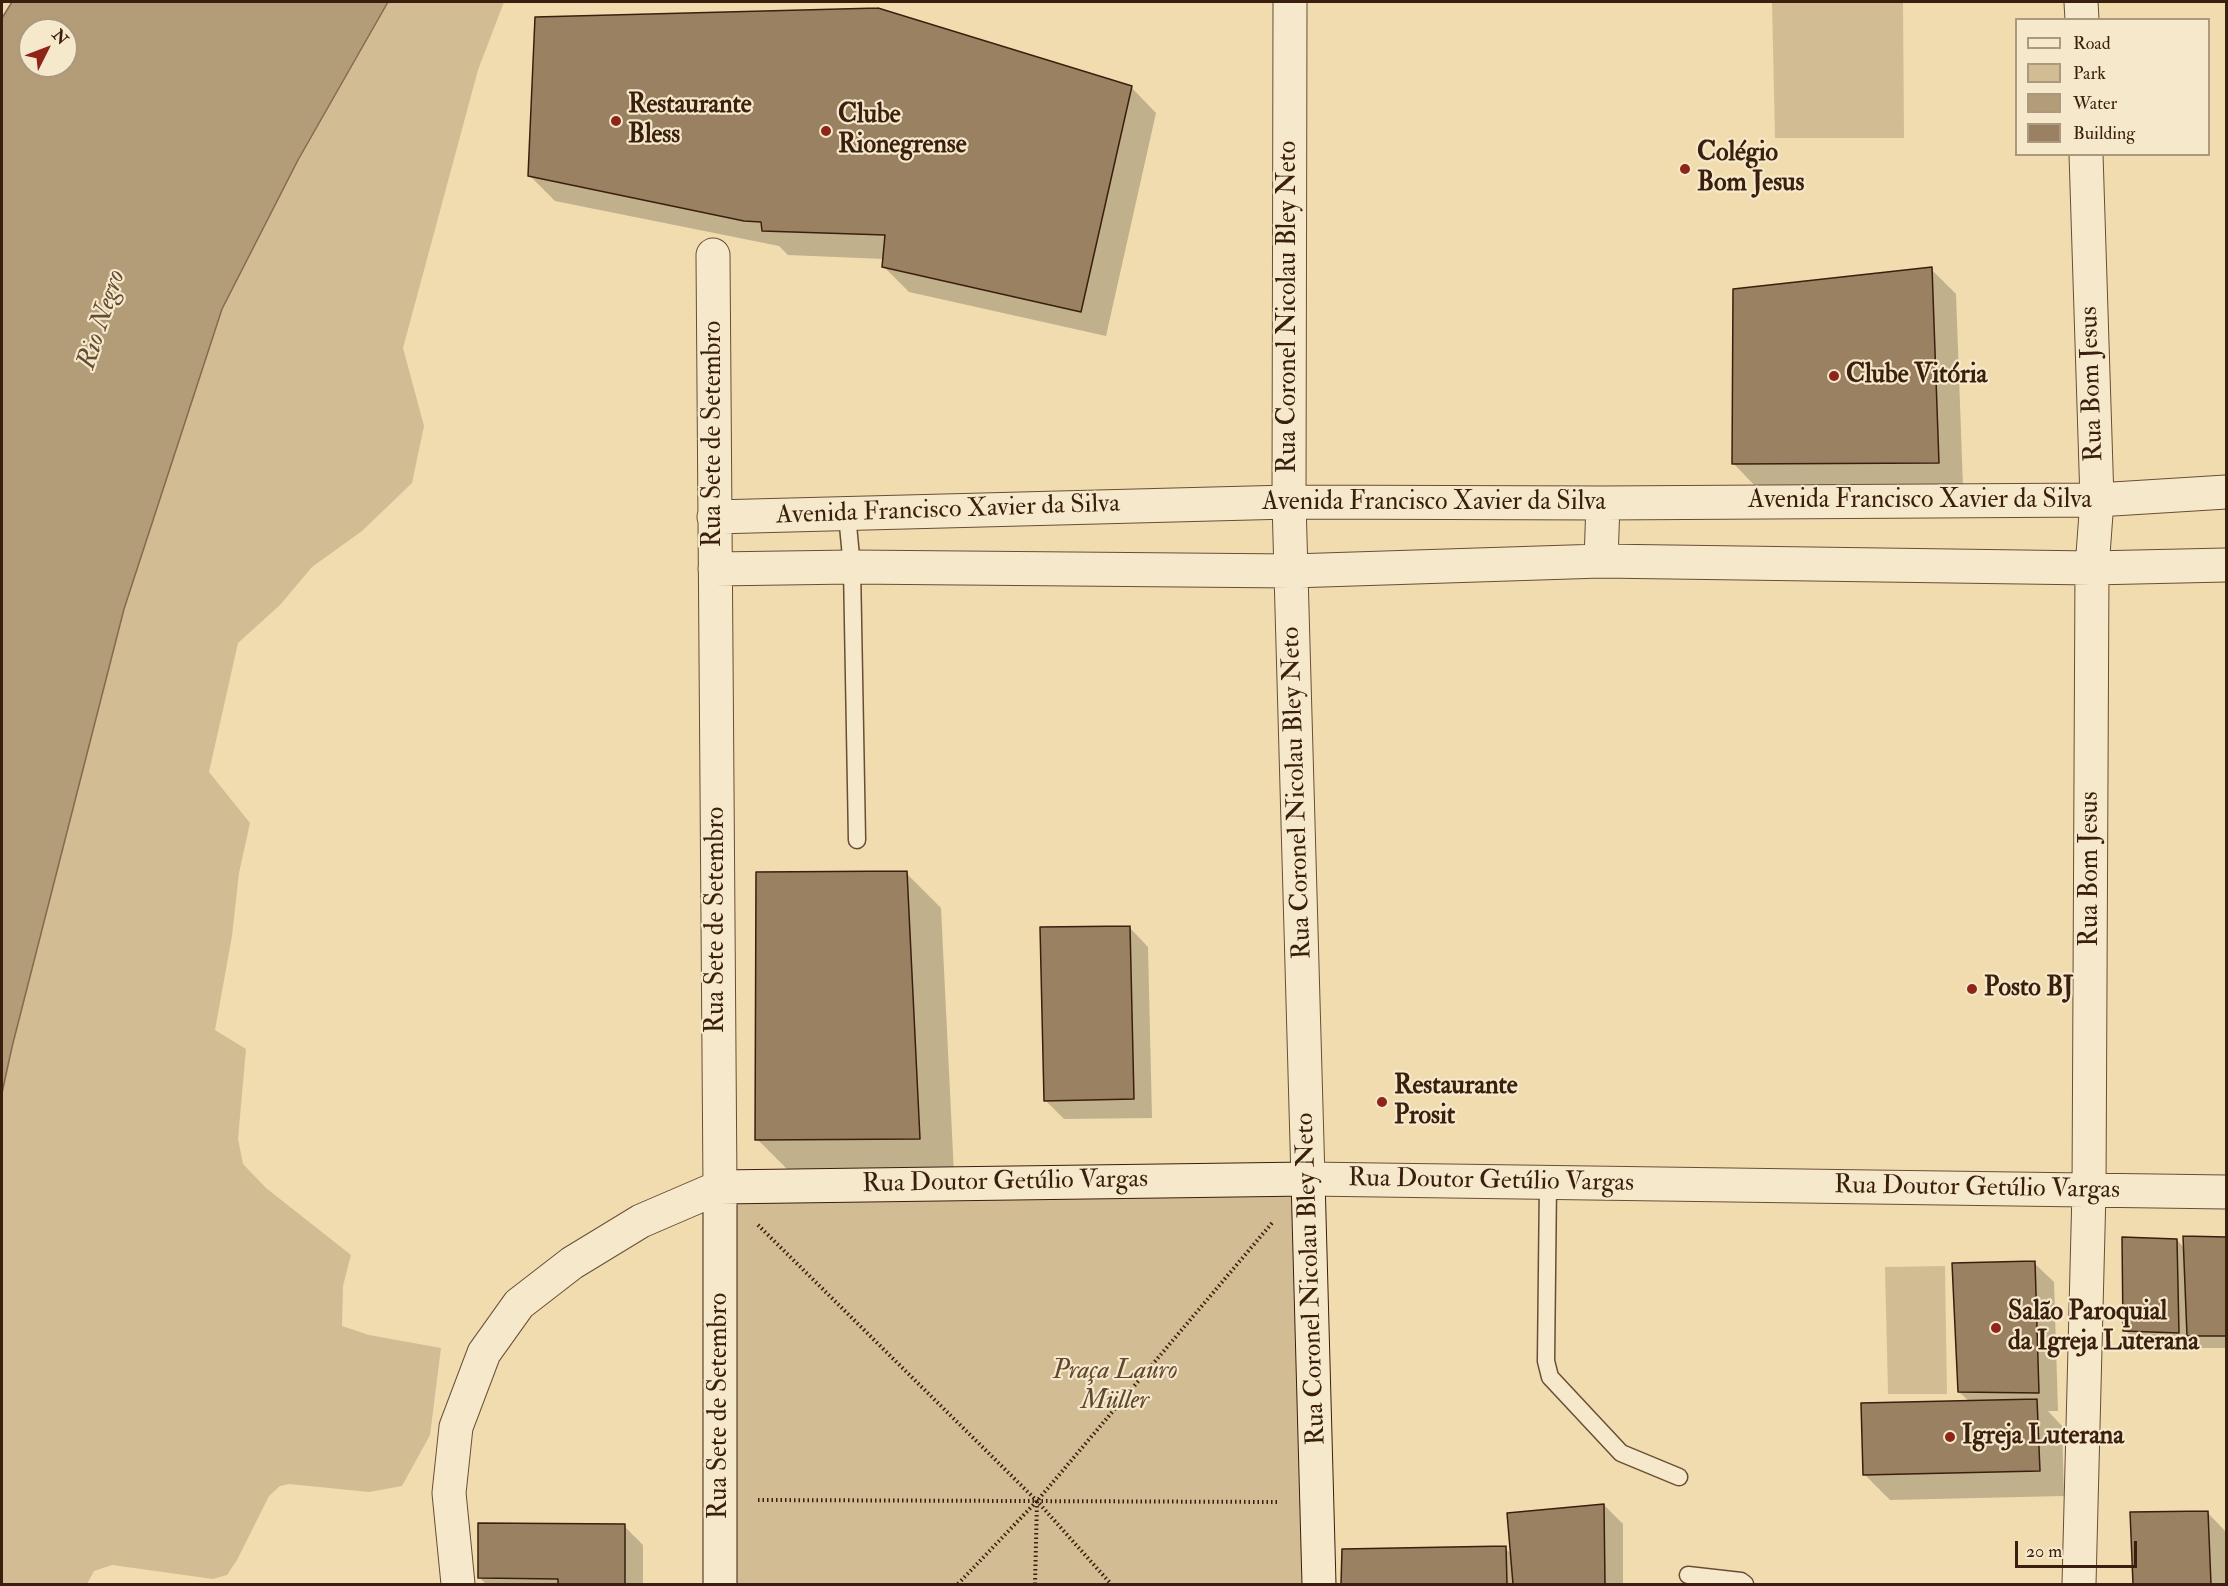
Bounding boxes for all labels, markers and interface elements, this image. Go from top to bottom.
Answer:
north arrow [18,18,78,78]
legend [2015,18,2210,156]
text: N [48,25,72,49]
text: Road [2073,32,2111,55]
text: Park [2073,62,2106,85]
place label: Restaurante Bless [628,90,752,152]
text: Water [2073,92,2117,115]
place label: Clube Rionegrense [838,100,967,162]
marker: Restaurante Bless [609,114,623,128]
text: Building [2073,122,2135,145]
marker: Clube Rionegrense [819,124,833,138]
place label: Colégio Bom Jesus [1697,138,1804,200]
street label: Rua Coronel Nicolau Bley Neto [1273,141,1305,473]
marker: Colégio Bom Jesus [1678,162,1692,176]
water label: Rio Negro [72,266,134,374]
street label: Rua Bom Jesus [2075,306,2111,462]
street label: Rua Sete de Setembro [698,321,730,547]
place label: Clube Vitória [1846,360,1987,392]
marker: Clube Vitória [1827,369,1841,383]
street label: Avenida Francisco Xavier da Silva [1748,485,2092,517]
street label: Avenida Francisco Xavier da Silva [1262,487,1606,519]
street label: Avenida Francisco Xavier da Silva [776,489,1120,533]
street label: Rua Coronel Nicolau Bley Neto [1277,626,1319,960]
street label: Rua Bom Jesus [2075,791,2107,947]
street label: Rua Sete de Setembro [701,807,733,1033]
place label: Posto BJ [1984,973,2074,1005]
marker: Posto BJ [1965,982,1979,996]
place label: Restaurante Prosit [1394,1071,1518,1132]
marker: Restaurante Prosit [1375,1095,1389,1109]
street label: Rua Coronel Nicolau Bley Neto [1291,1112,1333,1446]
street label: Rua Doutor Getúlio Vargas [1348,1164,1634,1200]
street label: Rua Doutor Getúlio Vargas [862,1165,1148,1201]
street label: Rua Doutor Getúlio Vargas [1834,1171,2120,1207]
street label: Rua Sete de Setembro [704,1293,736,1519]
place label: Salão Paroquial da Igreja Luterana [2008,1297,2199,1358]
marker: Salão Paroquial da Igreja Luterana [1989,1321,2003,1335]
park label: Praça Lauro Müller [1052,1356,1178,1418]
place label: Igreja Luterana [1962,1421,2124,1453]
marker: Igreja Luterana [1943,1430,1957,1444]
scale bar [2018,1529,2140,1567]
text: 20 m [2026,1540,2062,1563]

